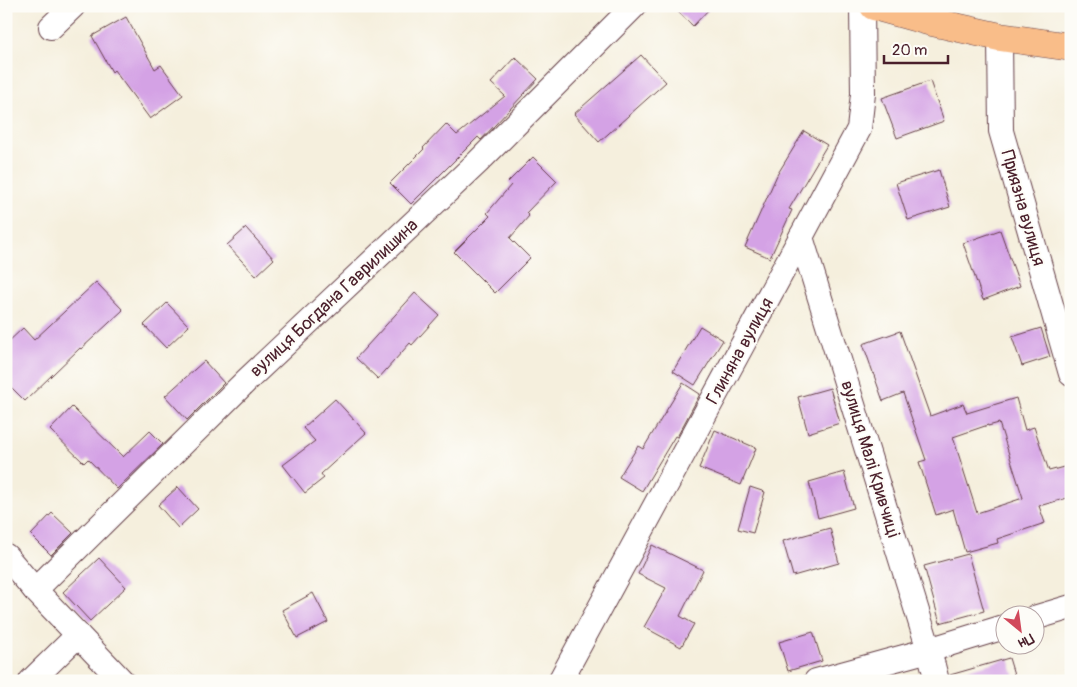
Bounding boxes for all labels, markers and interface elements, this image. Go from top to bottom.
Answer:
scale bar [884,32,948,64]
text: 20 m [892,41,927,60]
street label: Приязна вулиця [995,147,1051,269]
street label: вулиця Богдана Гаврилишина [245,214,423,382]
street label: Глиняна вулиця [701,294,779,408]
street label: вулиця Малі Кривчиці [835,378,905,540]
north arrow [994,604,1044,654]
text: Пн [1015,630,1037,652]

